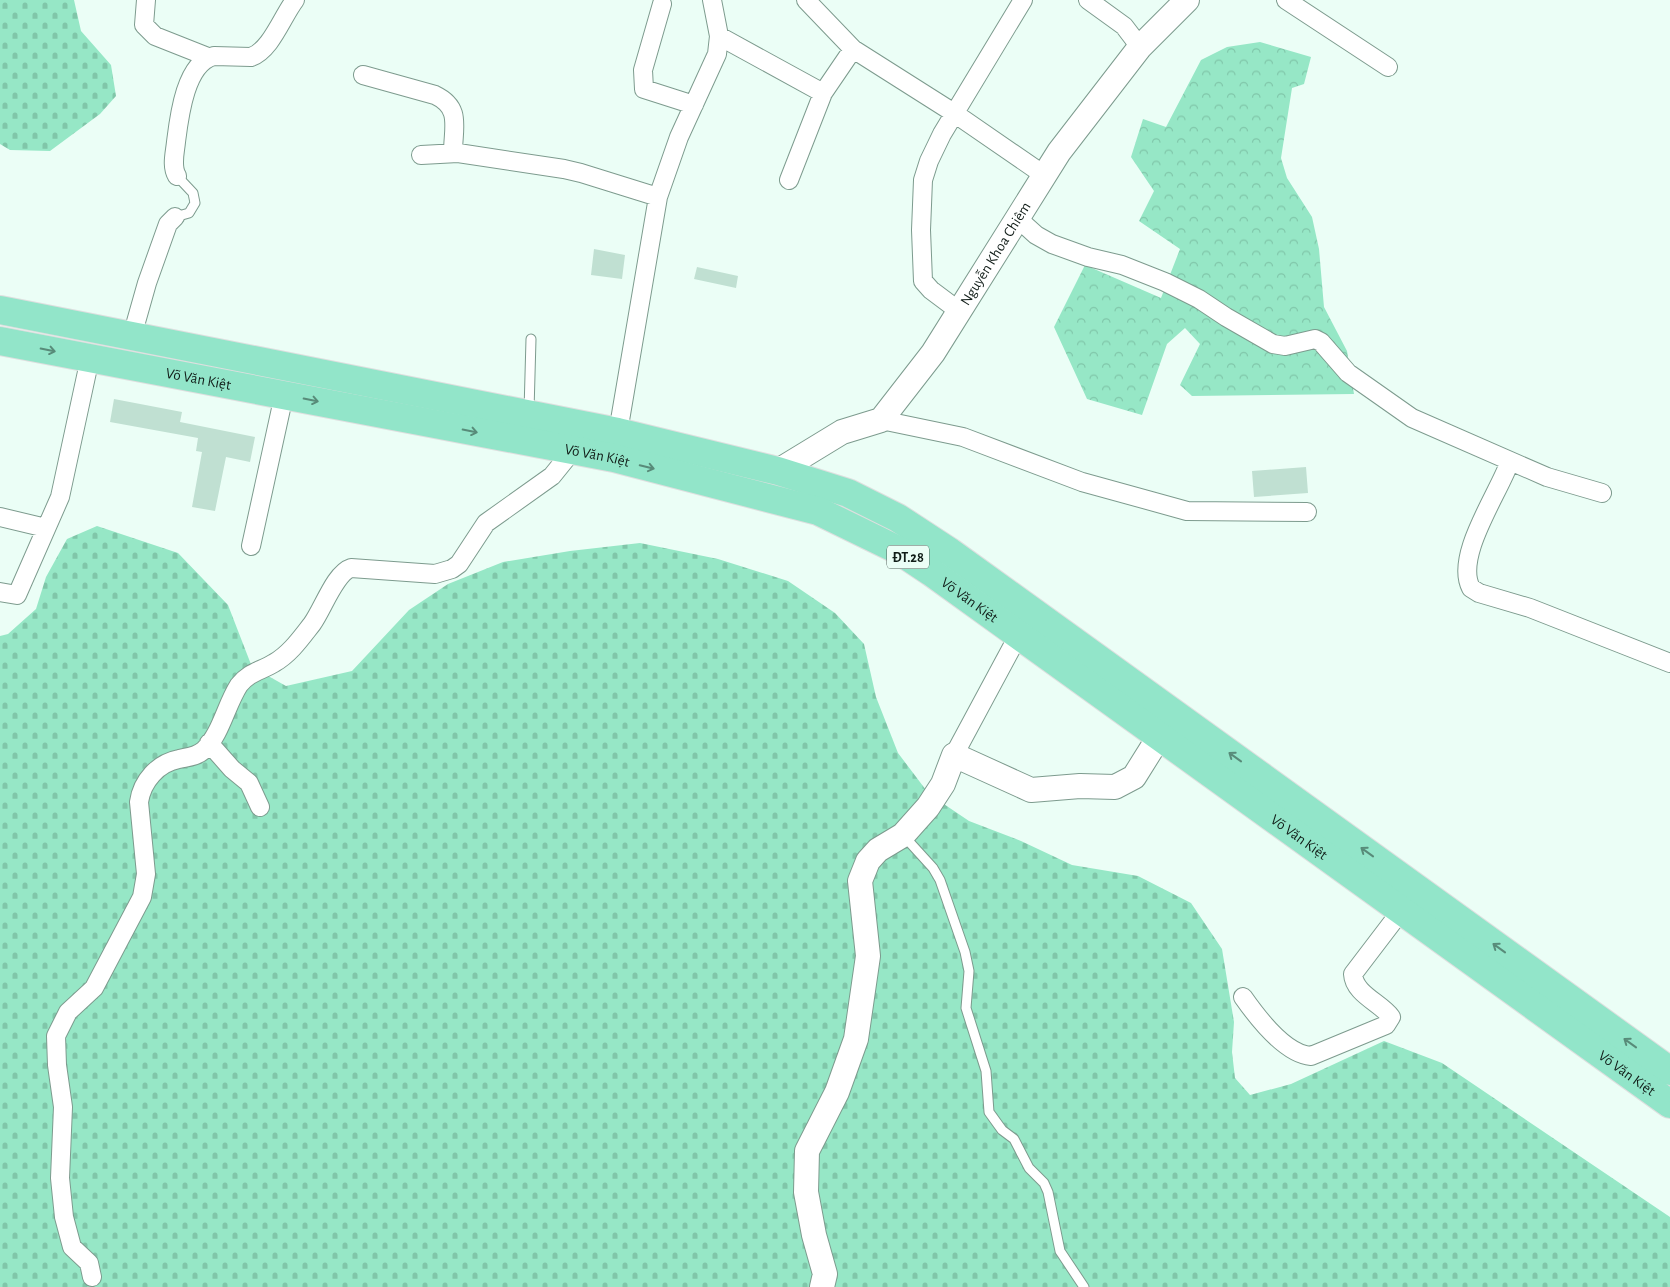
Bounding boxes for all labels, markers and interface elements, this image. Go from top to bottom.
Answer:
street label: Nguyễn Khoa Chiêm [958,199,1034,308]
one-way arrow [39,346,55,355]
street label: Võ Văn Kiệt [165,366,232,393]
one-way arrow [302,396,318,406]
one-way arrow [462,426,478,436]
street label: Võ Văn Kiệt [563,442,631,470]
one-way arrow [638,462,654,472]
road number: ĐT.28 [887,546,929,568]
street label: Võ Văn Kiệt [938,575,1001,626]
one-way arrow [1229,752,1242,763]
street label: Võ Văn Kiệt [1268,812,1330,863]
one-way arrow [1361,847,1374,858]
one-way arrow [1493,942,1506,953]
one-way arrow [1624,1038,1638,1048]
street label: Võ Văn Kiệt [1596,1048,1658,1099]

